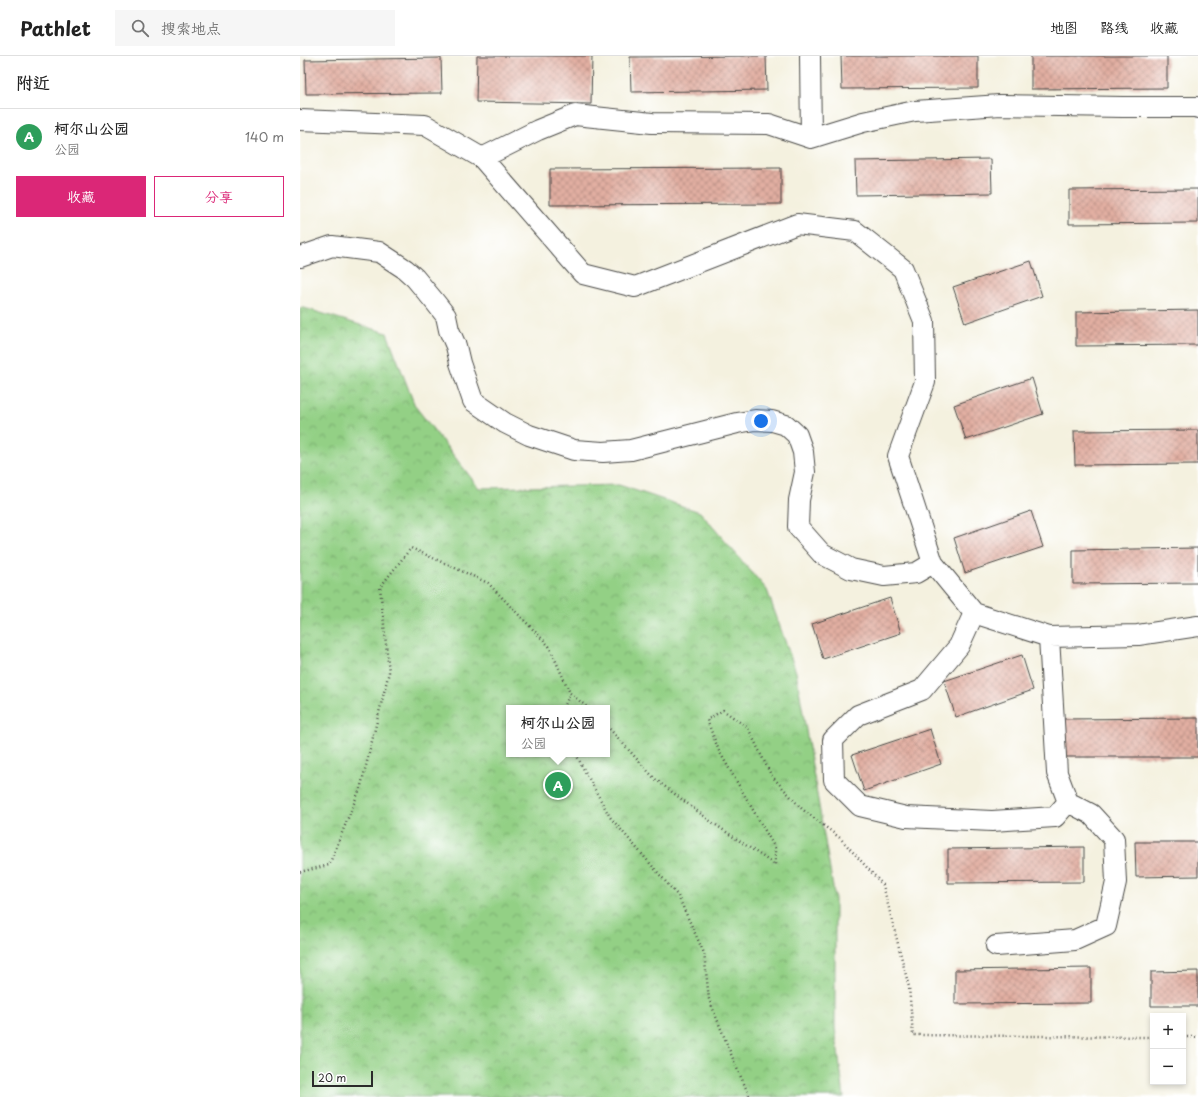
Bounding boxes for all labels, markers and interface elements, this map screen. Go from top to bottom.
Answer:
search box [115,10,395,46]
text: Pathlet [20,14,91,42]
text: 搜索地点 [161,16,221,39]
icon: search [129,17,151,39]
text: 地图 [1050,17,1078,38]
text: 路线 [1100,17,1128,38]
text: 收藏 [1150,17,1178,38]
text: 附近 [16,69,50,95]
text: 柯尔山公园 [54,116,129,139]
text: A [24,127,34,146]
text: 140 m [245,127,284,146]
text: 公园 [54,139,80,158]
button: 收藏 [16,176,146,217]
button: 分享 [154,176,284,217]
your location [751,411,771,431]
popup [506,705,610,757]
text: 柯尔山公园 [520,710,596,733]
text: 公园 [520,733,547,752]
pin: A [545,770,571,800]
map controls [1150,1013,1186,1085]
button: + [1150,1013,1186,1049]
button: − [1150,1049,1186,1085]
scale bar [312,1069,373,1088]
text: 20 m [318,1069,346,1086]

